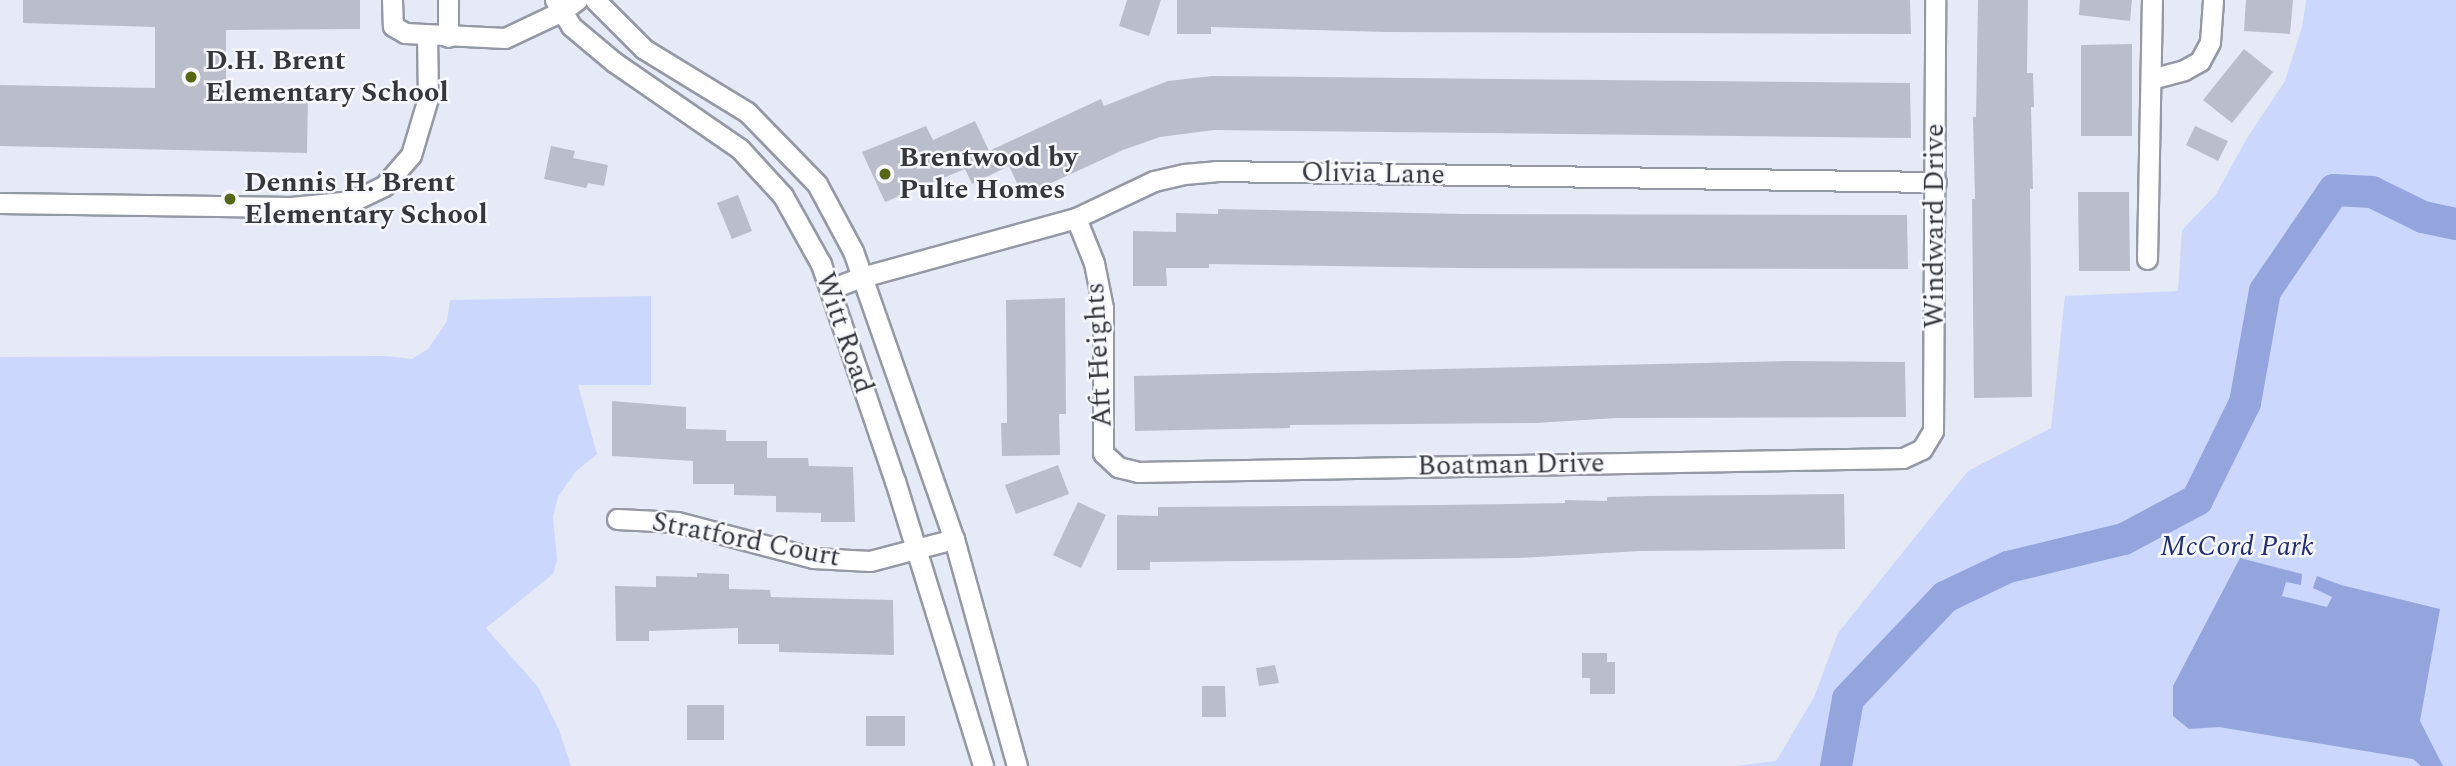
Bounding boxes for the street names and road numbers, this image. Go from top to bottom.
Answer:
street label: Windward Drive [1918,123,1952,329]
street label: Olivia Lane [1301,156,1445,192]
street label: Witt Road [808,268,880,398]
street label: Aft Heights [1078,282,1120,428]
street label: Boatman Drive [1417,447,1605,483]
street label: Stratford Court [649,505,843,575]

